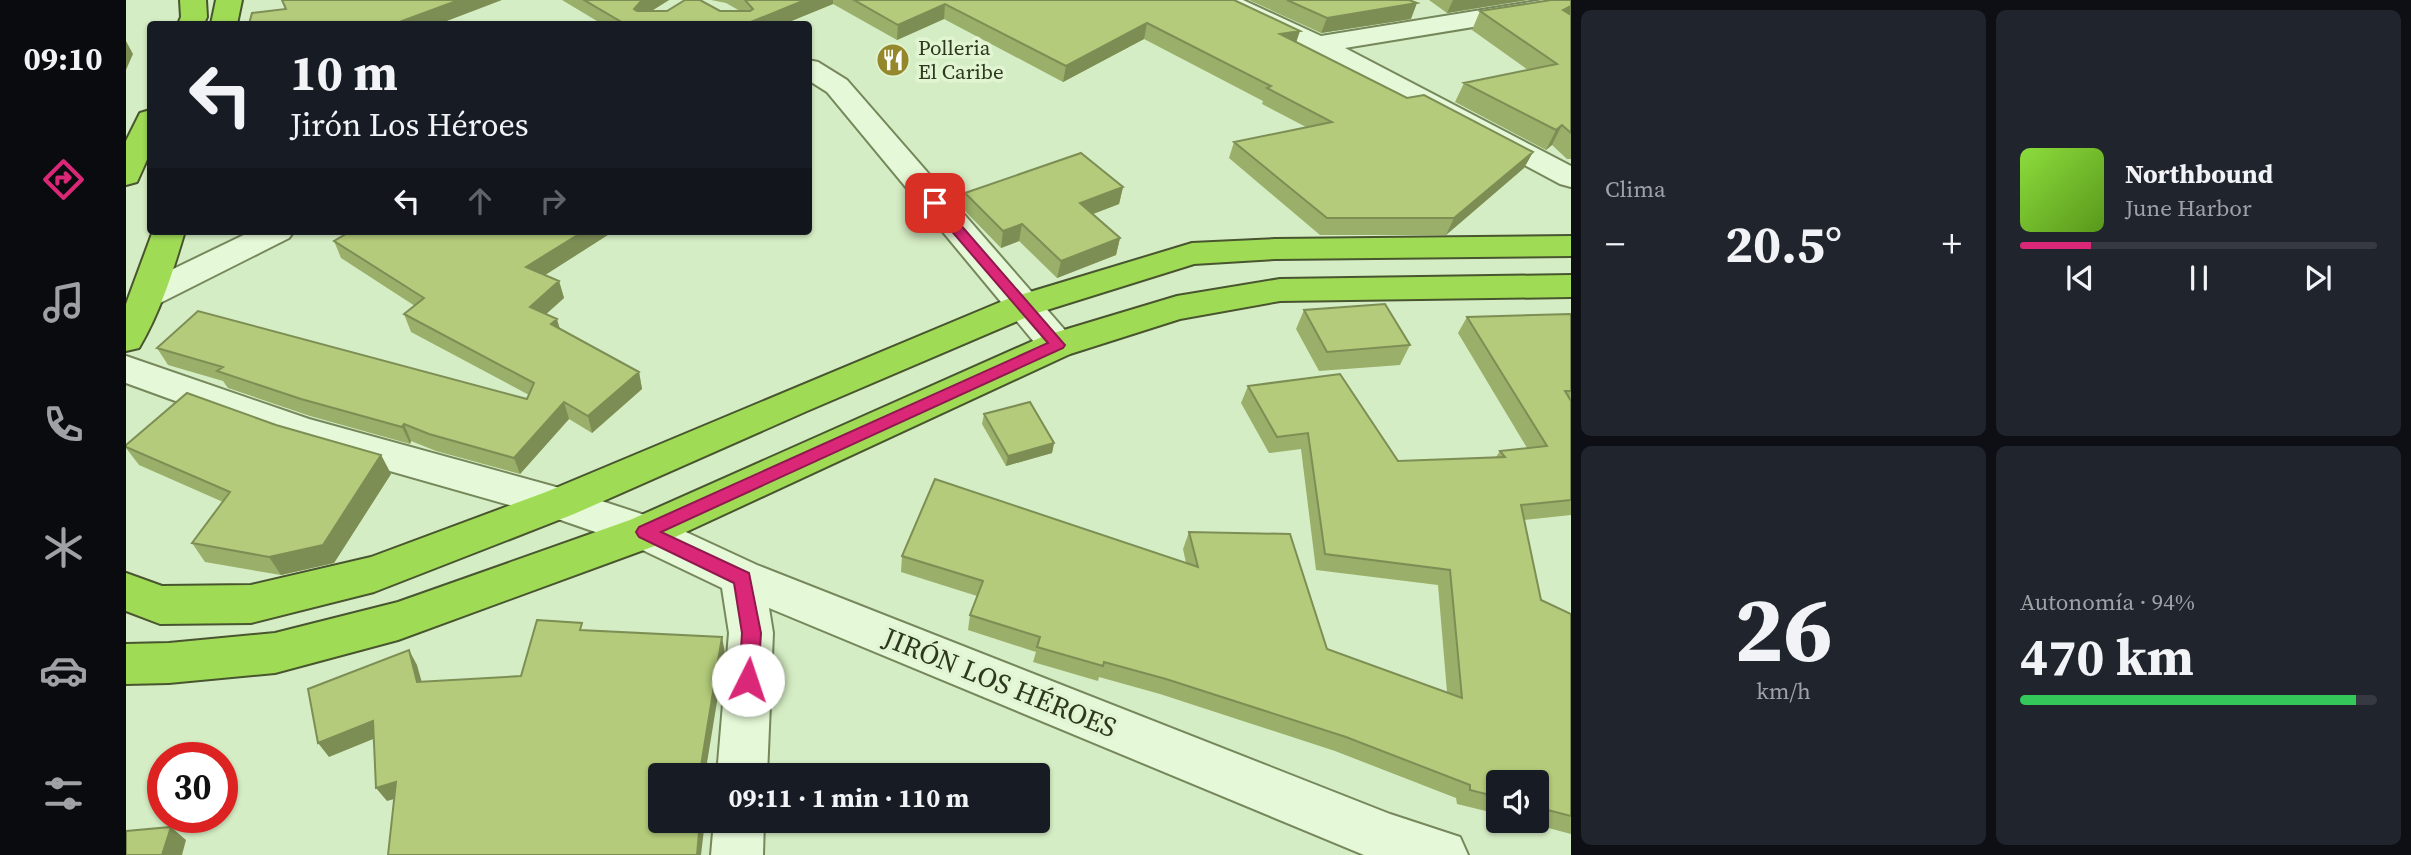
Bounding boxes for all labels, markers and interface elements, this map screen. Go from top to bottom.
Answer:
place label: Polleria El Caribe [918,33,1004,86]
text: 09:10 [24,37,102,81]
text: 10 m [290,39,398,106]
restaurant icon: Polleria El Caribe [874,41,912,79]
icon: left [175,49,266,140]
text: Jirón Los Héroes [290,103,529,147]
icon: directions [39,155,88,204]
text: Northbound [2125,156,2273,192]
pin [905,173,965,233]
text: Clima [1605,173,1666,205]
icon: left [388,182,426,220]
icon: ahead [461,182,499,220]
icon: right [534,182,572,220]
icon: arrive [916,184,954,222]
text: June Harbor [2125,192,2252,224]
text: 20.5° [1725,208,1842,279]
text: − [1605,218,1625,270]
text: + [1942,218,1962,270]
icon: previous [2061,259,2099,297]
icon: pause [2180,259,2218,297]
icon: next [2299,259,2337,297]
icon: music [39,278,88,327]
icon: phone [39,400,88,449]
icon: climate [39,523,88,572]
text: 26 [1734,567,1833,691]
text: Autonomía · 94% [2020,586,2195,618]
street label: JIRÓN LOS HÉROES [877,617,1122,746]
text: 470 km [2020,621,2194,692]
position arrow [711,643,785,717]
icon: car [39,646,88,695]
text: km/h [1756,675,1811,707]
speed limit sign: 30 [147,742,238,833]
icon: filters [39,769,88,818]
map controls [1486,770,1549,833]
button: sound [1486,770,1549,833]
text: 09:11 · 1 min · 110 m [729,780,969,816]

